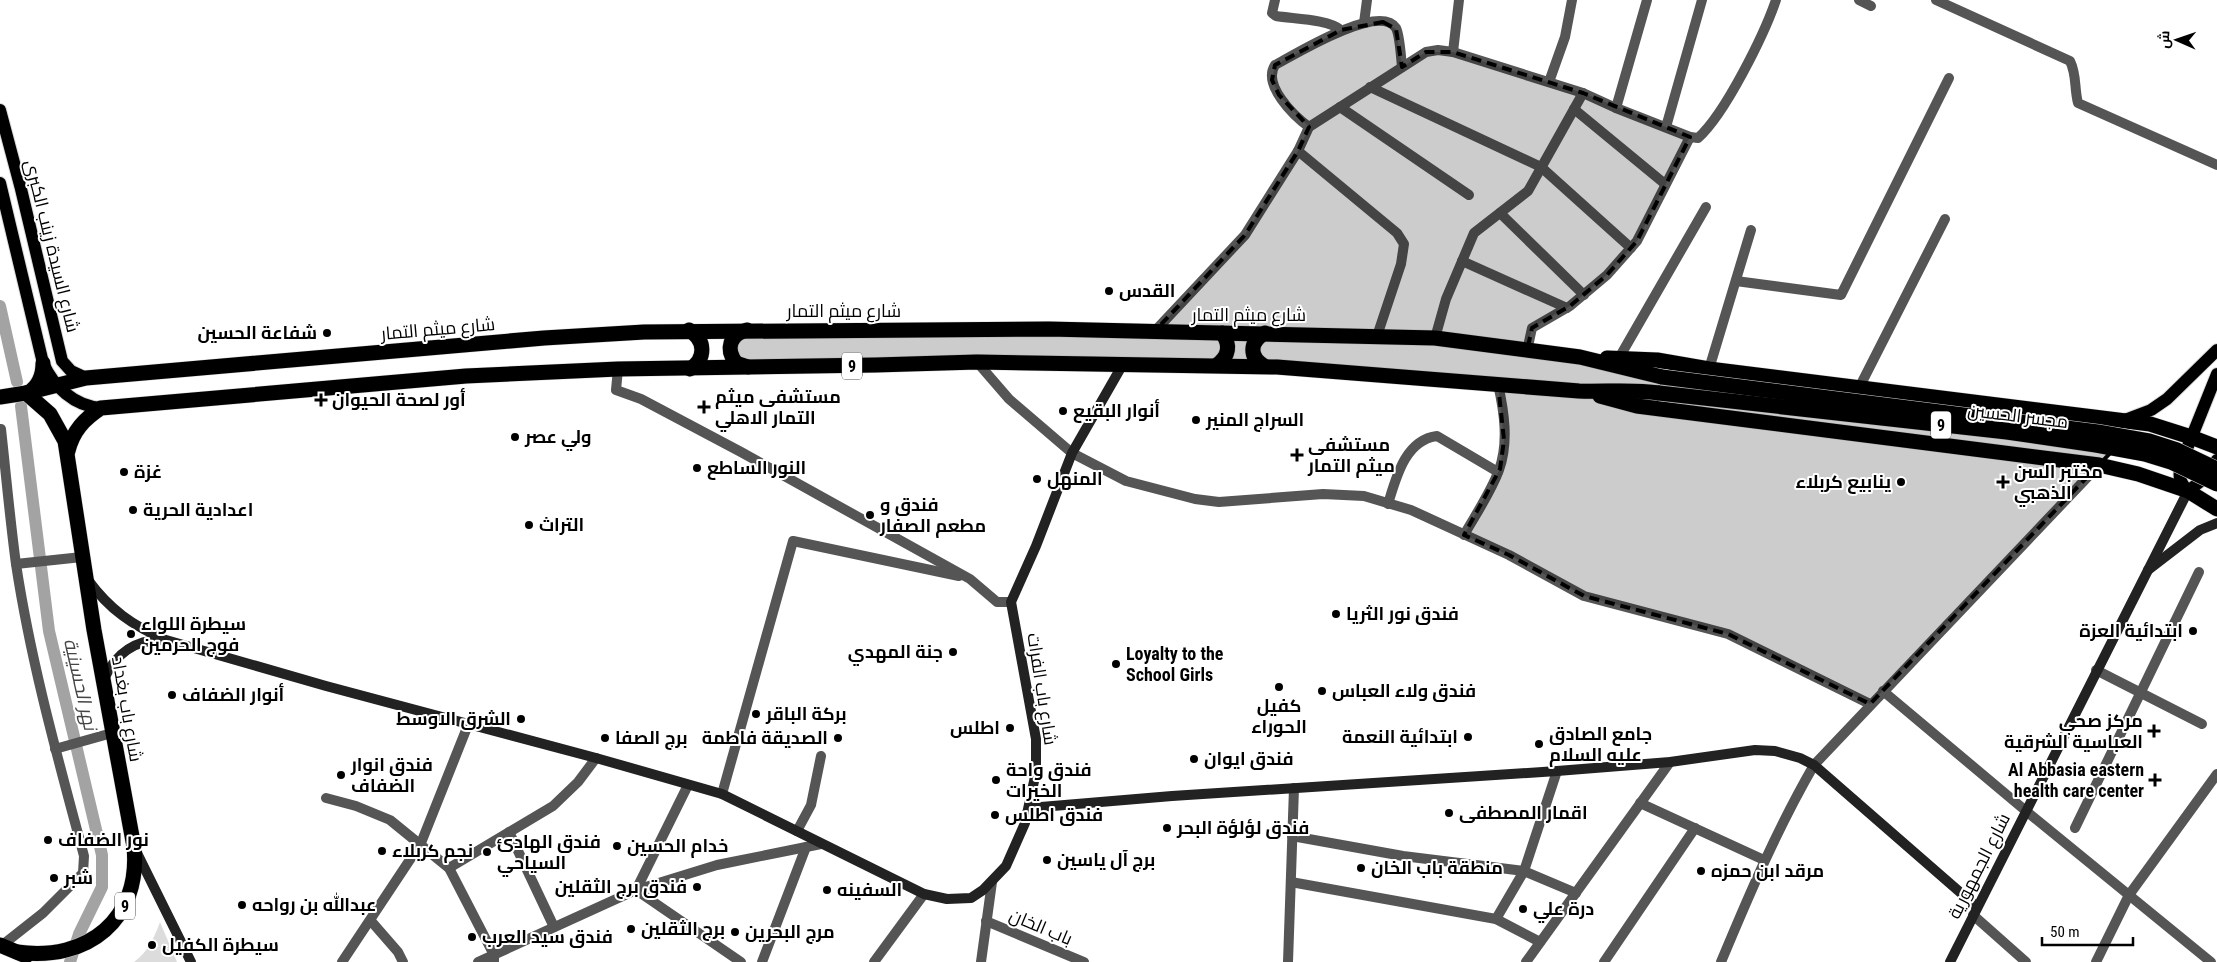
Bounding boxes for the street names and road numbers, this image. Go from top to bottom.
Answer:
street label: شارع السيدة زينب الكبرى [19,157,84,335]
street label: شارع ميثم التمار [786,300,901,323]
street label: شارع ميثم التمار [1191,304,1306,327]
street label: شارع ميثم التمار [379,313,496,346]
road number: 9 [842,352,862,380]
street label: مجسر الحسين [1966,399,2070,433]
road number: 9 [1931,412,1951,438]
street label: شارع باب الفرات [1021,631,1062,747]
street label: شارع باب بغداد [106,654,147,764]
street label: شارع الجمهورية [1943,810,2016,923]
road number: 9 [115,892,135,919]
street label: باب الخان [1006,904,1076,950]

